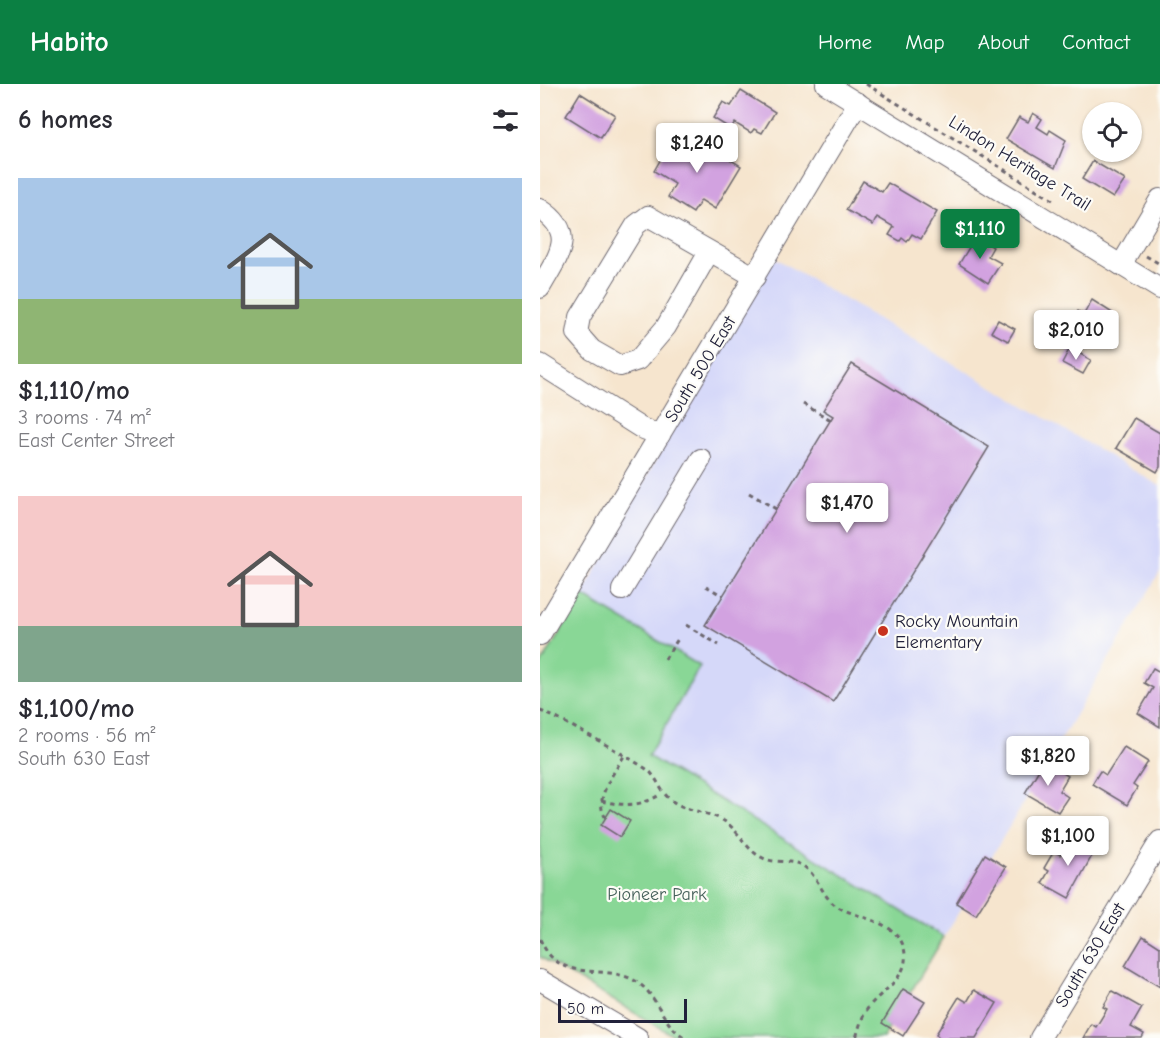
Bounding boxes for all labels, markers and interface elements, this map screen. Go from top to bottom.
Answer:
text: Habito [30,26,109,58]
text: Home [818,30,872,54]
text: Map [905,30,945,54]
text: About [978,30,1029,54]
text: Contact [1062,30,1130,54]
map controls [1082,102,1142,162]
button: locate [1082,102,1142,162]
icon: filters [489,104,522,137]
text: 6 homes [18,105,113,135]
street label: Lindon Heritage Trail [945,111,1095,216]
pin: $1,240 [648,123,746,174]
text: $1,240 [670,131,724,154]
pin: $1,110 [931,209,1029,260]
icon: home [216,217,324,325]
text: $1,110 [955,217,1005,240]
pin: $2,010 [1027,310,1125,361]
street label: South 500 East [661,312,741,426]
text: $2,010 [1048,318,1104,341]
text: $1,110/mo [18,376,130,406]
text: 3 rooms · 74 m² [18,406,151,429]
text: East Center Street [18,429,174,452]
pin: $1,470 [798,483,896,534]
text: $1,470 [820,491,874,514]
icon: home [216,535,324,643]
place label: Rocky Mountain Elementary [895,611,1018,653]
marker: Rocky Mountain Elementary [876,624,890,638]
text: $1,100/mo [18,694,134,724]
text: 2 rooms · 56 m² [18,724,156,747]
pin: $1,820 [999,736,1097,787]
text: $1,820 [1020,744,1076,767]
text: South 630 East [18,747,149,770]
pin: $1,100 [1019,816,1117,867]
text: $1,100 [1041,824,1095,847]
park label: Pioneer Park [607,884,707,905]
street label: South 630 East [1051,899,1130,1011]
scale bar [558,996,687,1024]
text: 50 m [567,1000,604,1018]

